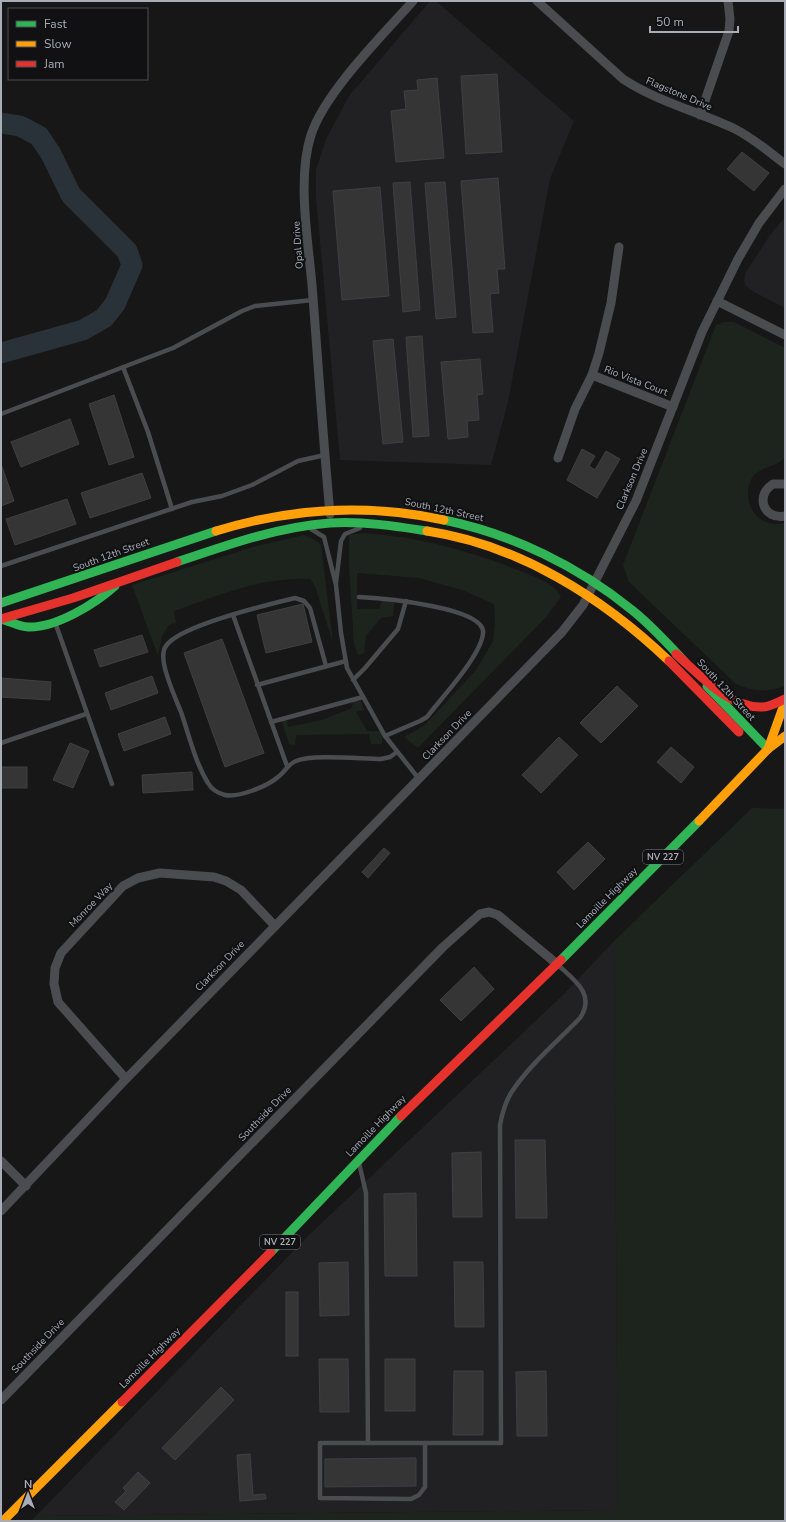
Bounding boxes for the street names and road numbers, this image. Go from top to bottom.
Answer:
street label: Flagstone Drive [644,74,714,114]
street label: Opal Drive [289,221,307,269]
street label: Rio Vista Court [602,362,670,400]
street label: Clarkson Drive [613,446,651,512]
street label: South 12th Street [403,495,485,525]
street label: South 12th Street [71,535,151,575]
street label: South 12th Street [694,656,759,724]
street label: Clarkson Drive [419,706,475,764]
road number: NV 227 [643,850,683,864]
street label: Lamoille Highway [573,864,641,932]
street label: Monroe Way [66,879,117,931]
street label: Clarkson Drive [192,937,248,995]
street label: Southside Drive [235,1084,295,1144]
street label: Lamoille Highway [343,1091,410,1160]
road number: NV 227 [260,1235,300,1249]
street label: Southside Drive [8,1316,68,1376]
street label: Lamoille Highway [116,1324,184,1392]

